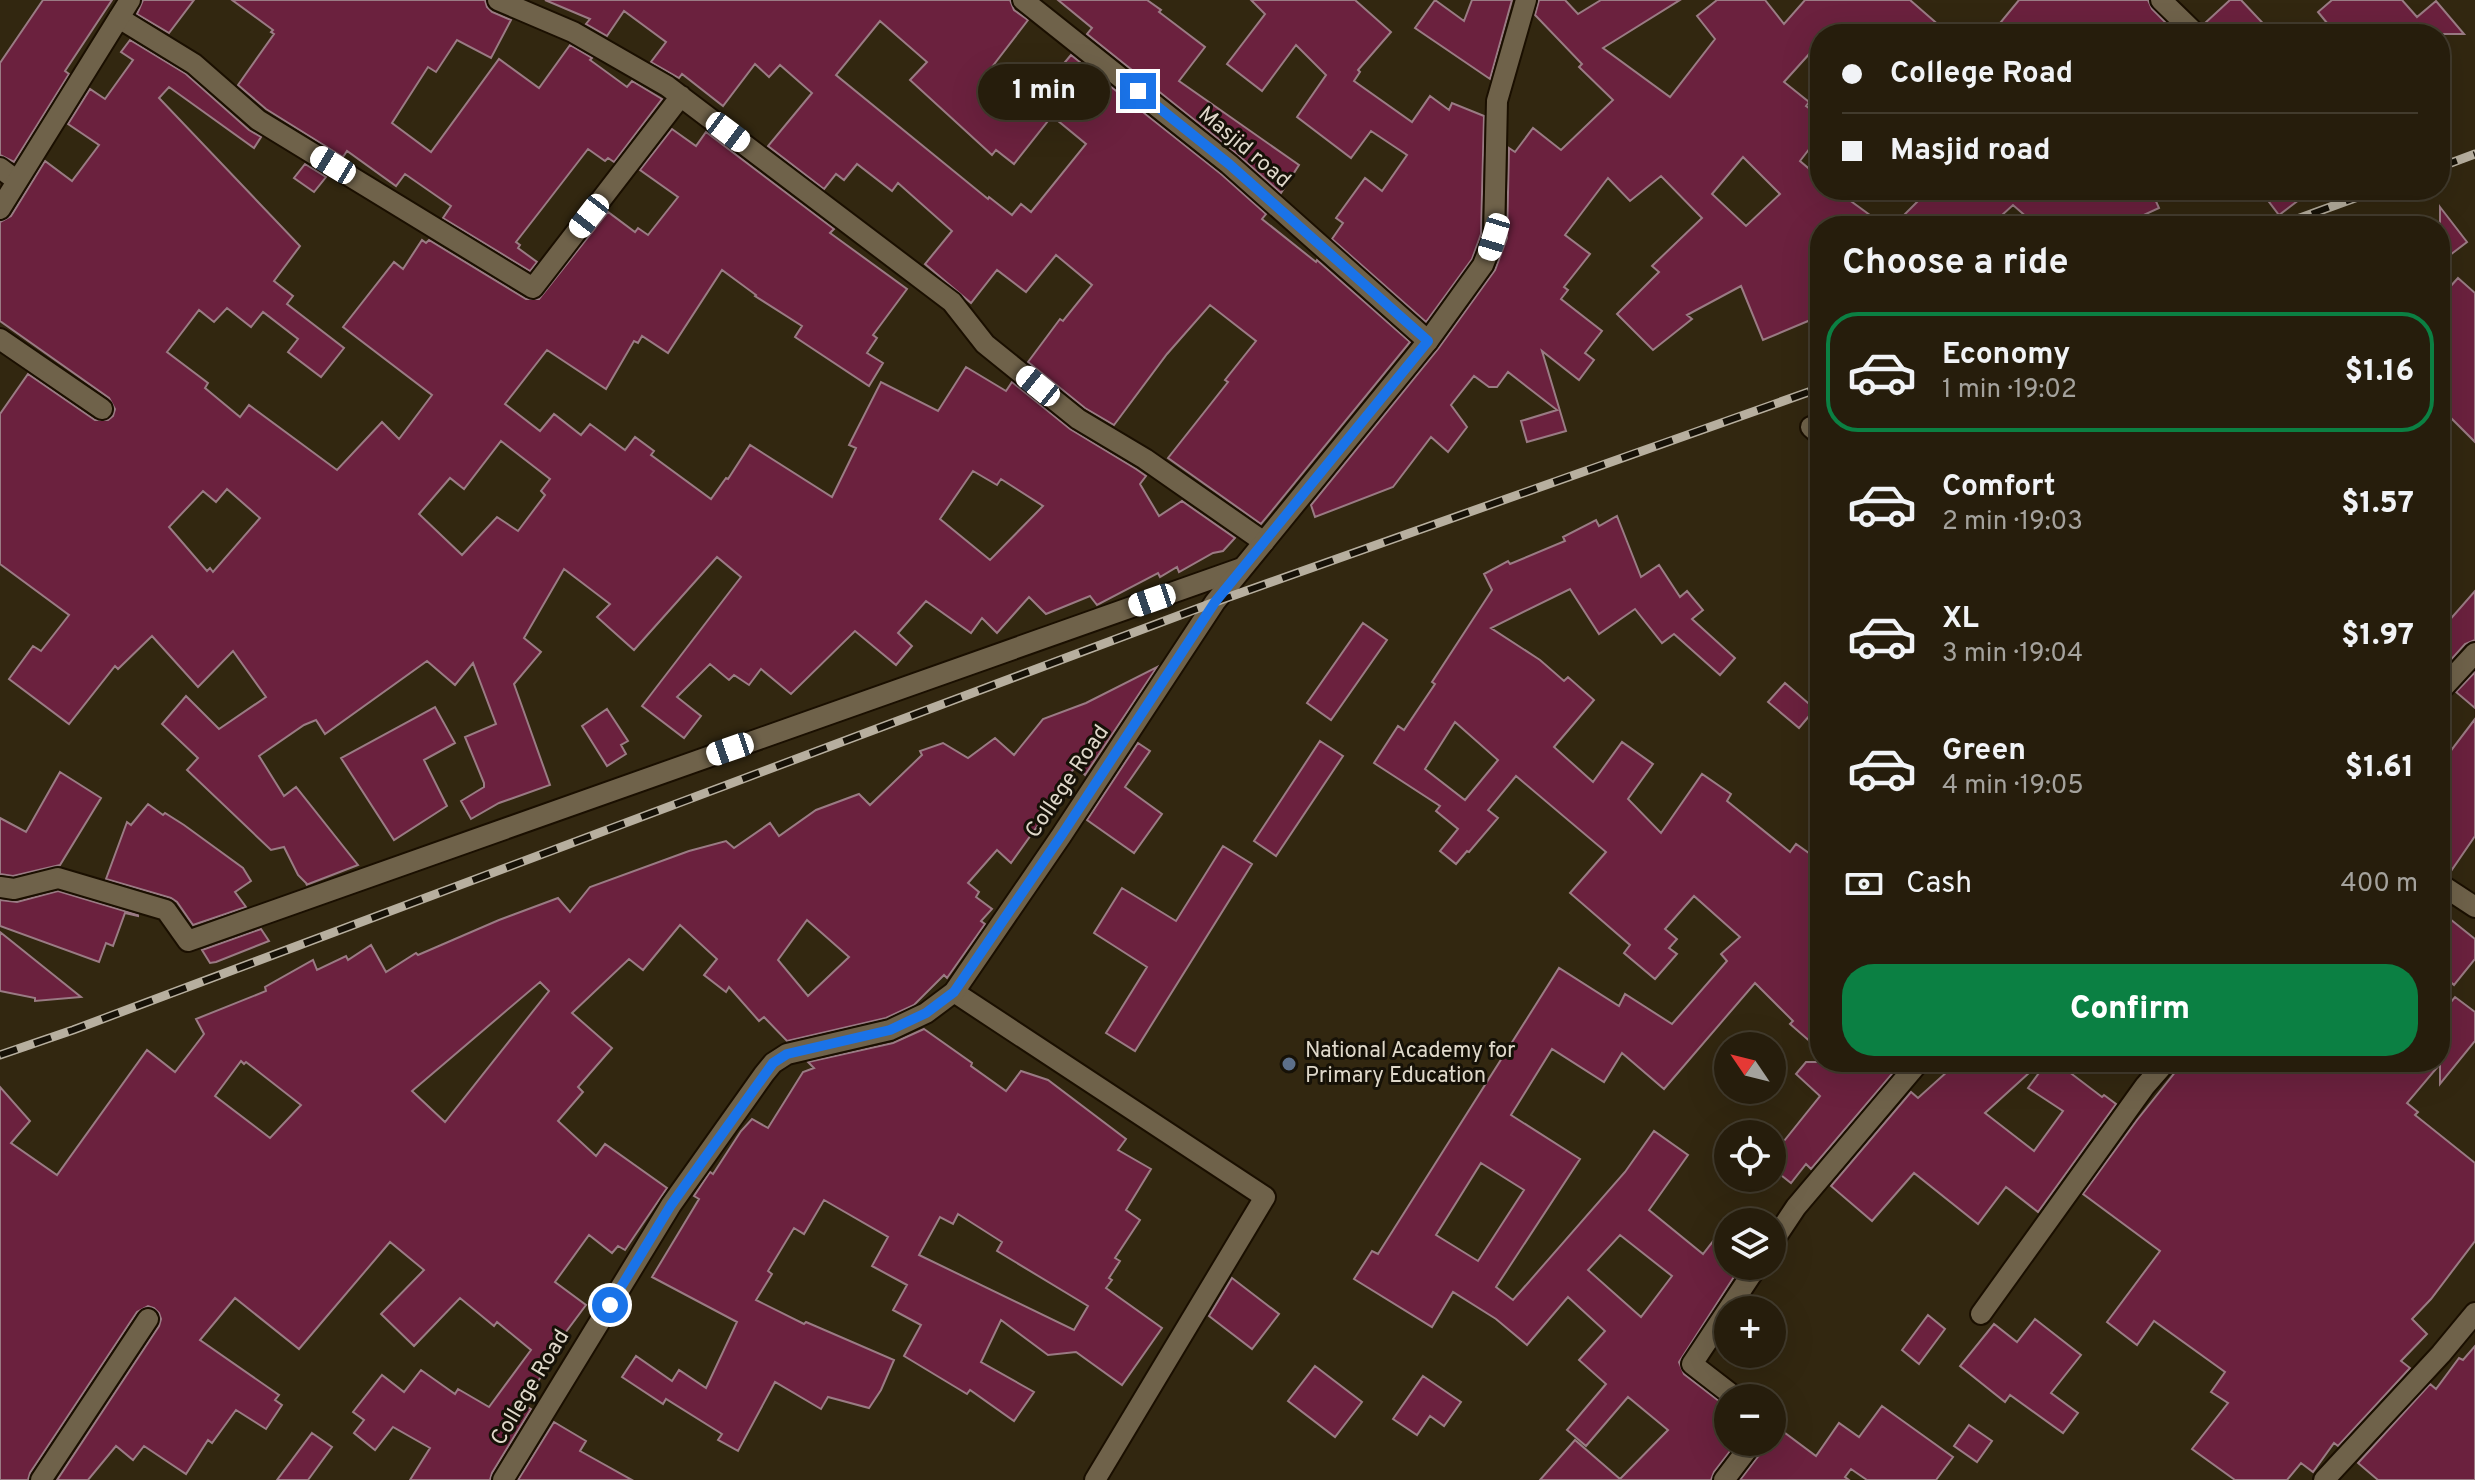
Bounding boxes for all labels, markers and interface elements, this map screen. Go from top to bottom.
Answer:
text: College Road [1890,56,2073,93]
callout: 1 min [978,63,1110,119]
route end [1120,73,1156,109]
text: 1 min [1012,75,1076,108]
street label: Masjid road [1192,102,1296,194]
car [702,108,754,156]
text: Masjid road [1890,133,2051,170]
car [306,142,360,188]
car [565,190,613,242]
car [1476,211,1512,263]
text: Choose a ride [1842,241,2068,287]
icon: car [1846,336,1918,408]
text: Economy [1942,337,2070,374]
text: $1.16 [2345,354,2414,391]
car [1012,362,1064,410]
text: 1 min · 19:02 [1942,374,2077,407]
icon: car [1846,468,1918,540]
text: Comfort [1942,469,2055,506]
text: $1.57 [2341,486,2414,523]
text: 2 min · 19:03 [1942,506,2083,539]
car [1125,581,1179,619]
icon: car [1846,600,1918,672]
text: XL [1942,601,1979,638]
text: $1.97 [2341,618,2414,655]
text: 3 min · 19:04 [1942,638,2083,671]
street label: College Road [1020,720,1116,844]
car [703,730,757,768]
icon: car [1846,732,1918,804]
text: Green [1942,733,2026,770]
text: $1.61 [2345,750,2414,787]
text: 4 min · 19:05 [1942,770,2084,803]
icon: cash [1842,862,1886,906]
text: Cash [1906,866,1972,903]
text: 400 m [2341,868,2418,901]
button: Confirm [1842,964,2418,1056]
north arrow [1714,1032,1786,1104]
map controls [1714,1032,1786,1456]
place label: National Academy for Primary Education [1305,1038,1516,1090]
marker: National Academy for Primary Education [1280,1055,1298,1073]
button: locate [1714,1120,1786,1192]
button: layers [1714,1208,1786,1280]
route start [592,1287,628,1323]
button: + [1714,1296,1786,1368]
street label: College Road [486,1325,576,1451]
button: − [1714,1384,1786,1456]

